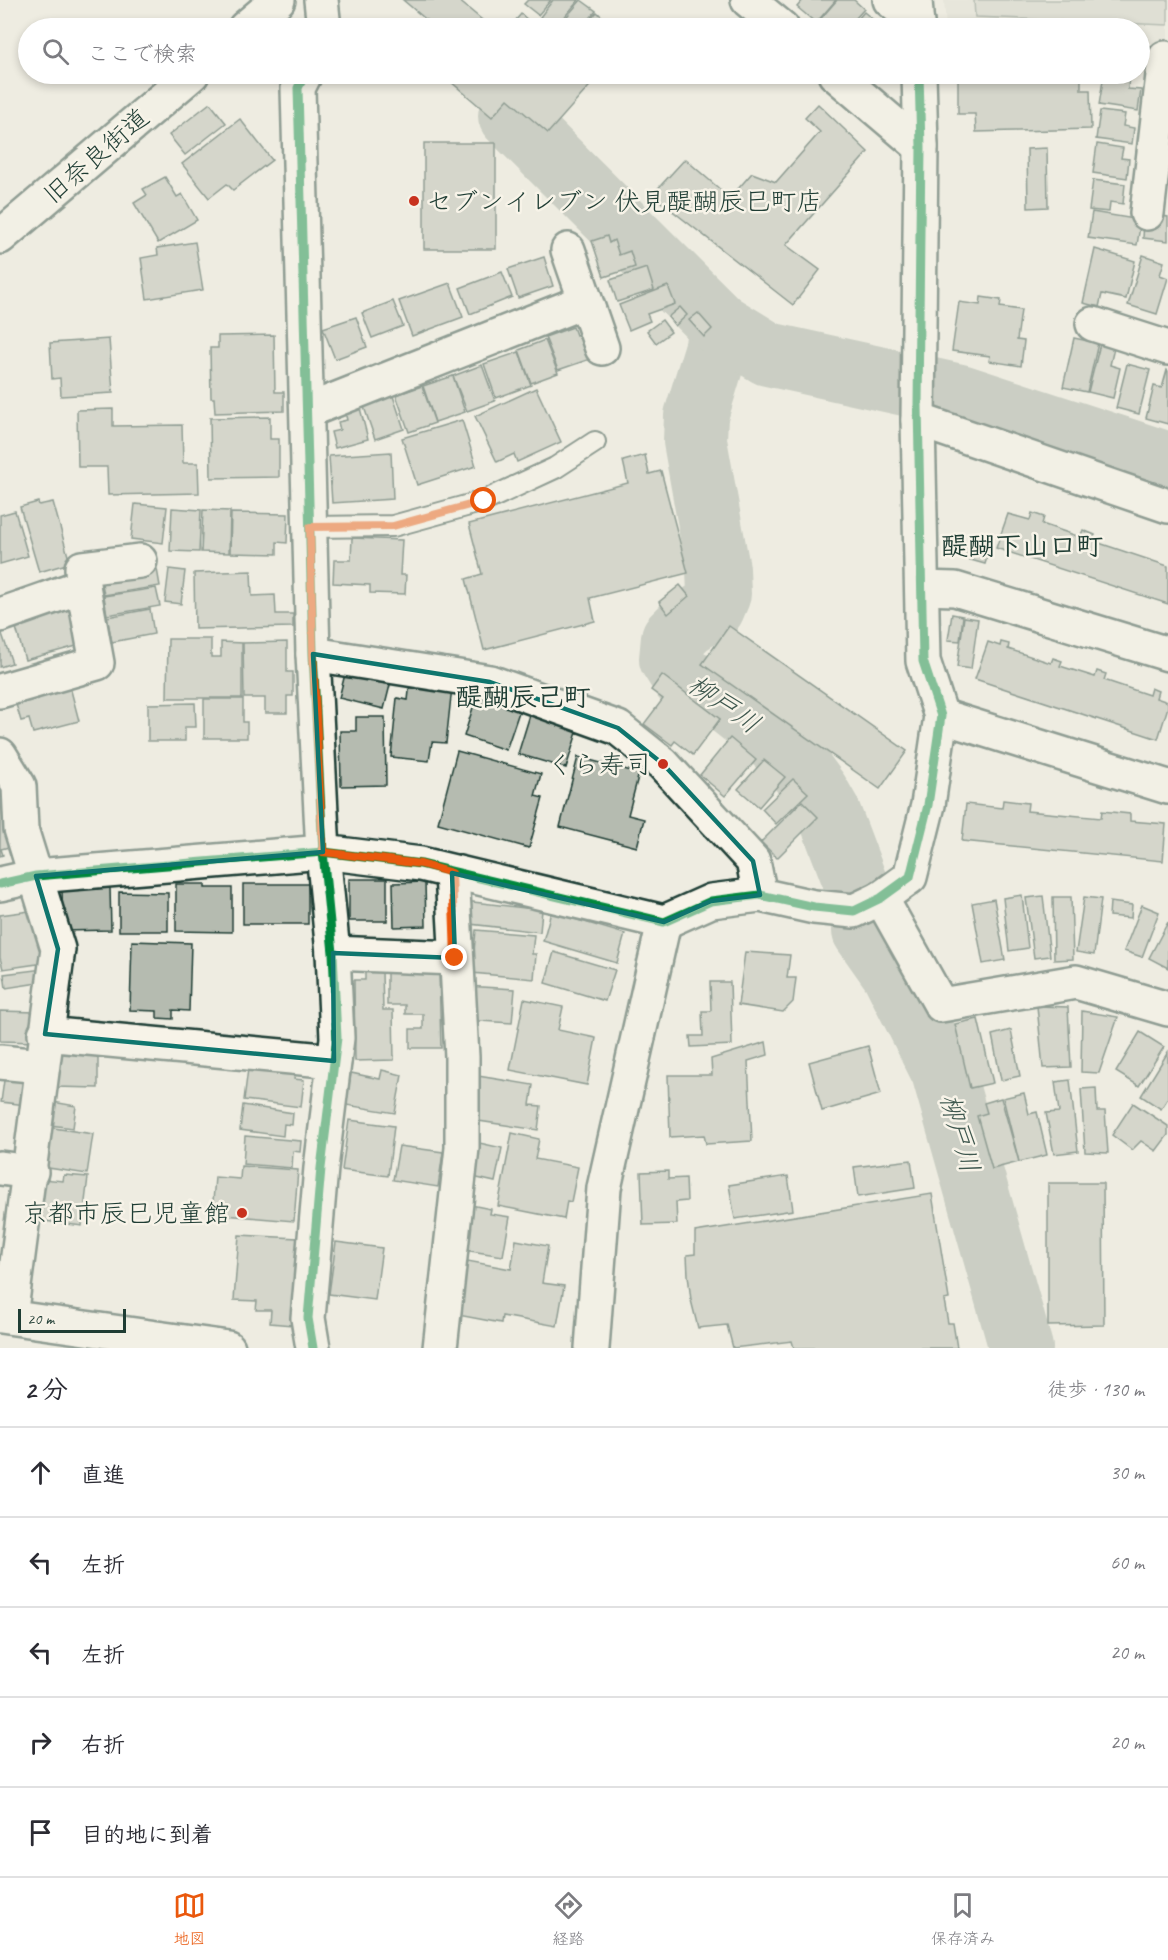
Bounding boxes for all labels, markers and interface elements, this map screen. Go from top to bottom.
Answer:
search box [18,18,1150,84]
icon: search [39,35,72,68]
text: ここで検索 [87,40,197,68]
street label: 旧奈良街道 [36,101,156,211]
place label: セブンイレブン 伏見醍醐辰巳町店 [426,185,822,218]
marker: セブンイレブン 伏見醍醐辰巳町店 [407,194,421,208]
route start [470,487,496,513]
district label: 醍醐下山口町 [941,529,1103,563]
water label: 柳戸川 [681,667,767,741]
district label: 醍醐辰己町 [456,680,591,714]
place label: くら寿司 [547,748,651,781]
marker: くら寿司 [656,757,670,771]
route end [441,944,467,970]
water label: 柳戸川 [932,1089,988,1177]
place label: 京都市辰巳児童館 [22,1197,230,1230]
marker: 京都市辰巳児童館 [235,1206,249,1220]
scale bar [18,1306,126,1334]
text: 20 m [27,1309,54,1329]
text: 2 分 [24,1373,68,1406]
text: 徒歩 · 130 m [1048,1377,1144,1402]
icon: ahead [24,1456,57,1489]
text: 30 m [1110,1460,1144,1485]
text: 直進 [81,1461,125,1489]
icon: left [24,1546,57,1579]
text: 60 m [1110,1550,1144,1575]
text: 左折 [81,1551,125,1579]
icon: left [24,1636,57,1669]
text: 20 m [1110,1640,1144,1665]
text: 左折 [81,1641,125,1669]
icon: right [24,1726,57,1759]
text: 20 m [1110,1730,1144,1755]
text: 右折 [81,1731,125,1759]
icon: arrive [24,1816,57,1849]
text: 目的地に到着 [81,1821,213,1849]
tab: 地図 [173,1889,206,1949]
tab: 経路 [552,1889,585,1949]
tab: 保存済み [931,1889,995,1949]

